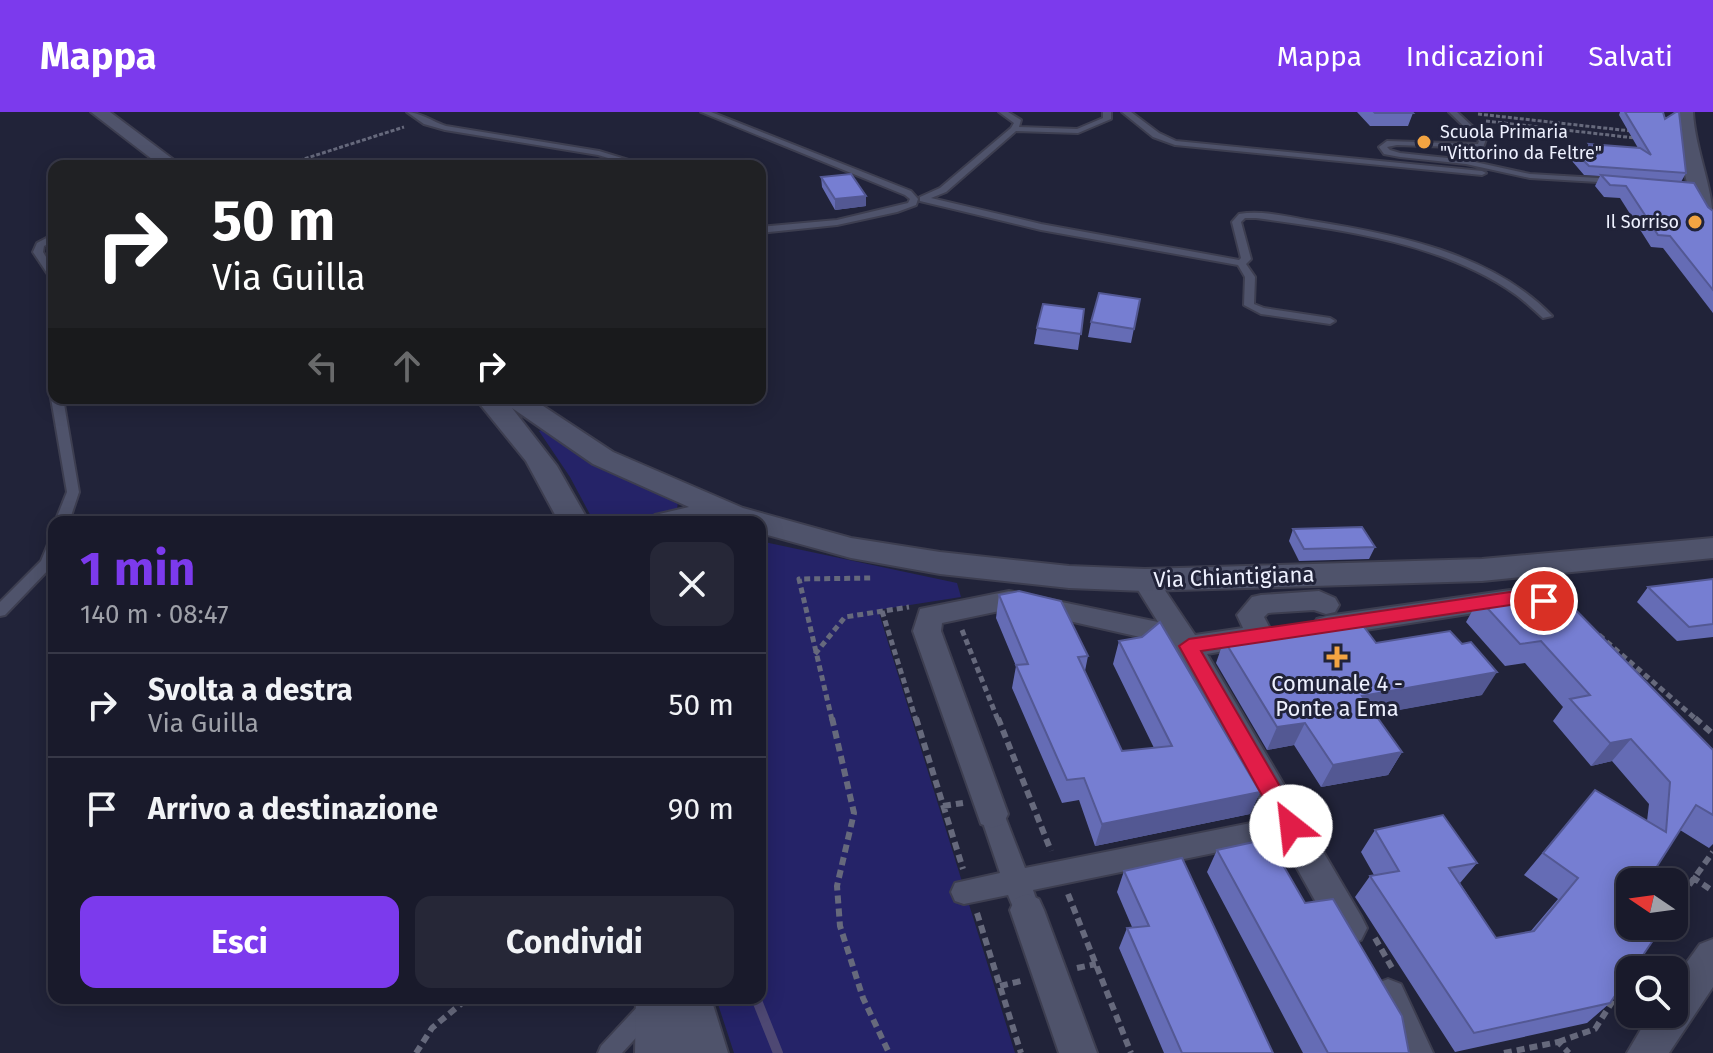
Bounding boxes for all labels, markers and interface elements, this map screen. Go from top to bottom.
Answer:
text: Mappa [40,33,157,79]
text: Mappa [1277,40,1362,73]
text: Indicazioni [1406,40,1544,73]
text: Salvati [1588,40,1673,73]
place label: Scuola Primaria "Vittorino da Feltre" [1440,121,1602,164]
marker: Scuola Primaria "Vittorino da Feltre" [1415,133,1433,151]
text: 50 m [212,188,335,255]
icon: right [80,192,184,296]
place label: Il Sorriso [1605,211,1679,233]
marker: Il Sorriso [1686,213,1704,231]
text: Via Guilla [212,256,366,300]
icon: left [301,344,345,388]
icon: ahead [385,344,429,388]
icon: right [469,344,513,388]
text: 1 min [80,540,195,598]
button: close [650,542,734,626]
street label: Via Chiantigiana [1153,561,1315,593]
pin [1510,567,1578,635]
icon: arrive [1522,579,1566,623]
text: 140 m · 08:47 [80,599,229,630]
marker: Comunale 4 - Ponte a Ema [1328,648,1346,666]
place label: Comunale 4 - Ponte a Ema [1271,670,1403,722]
text: Svolta a destra [148,672,353,708]
icon: right [80,683,124,727]
text: 50 m [669,687,734,723]
text: Via Guilla [148,708,259,739]
position arrow [1249,784,1333,868]
icon: arrive [80,787,124,831]
text: Arrivo a destinazione [148,791,438,827]
text: 90 m [668,791,734,827]
north arrow [1616,868,1688,940]
map controls [1616,868,1688,1028]
button: Esci [80,896,399,988]
button: Condividi [415,896,734,988]
button: search [1616,956,1688,1028]

